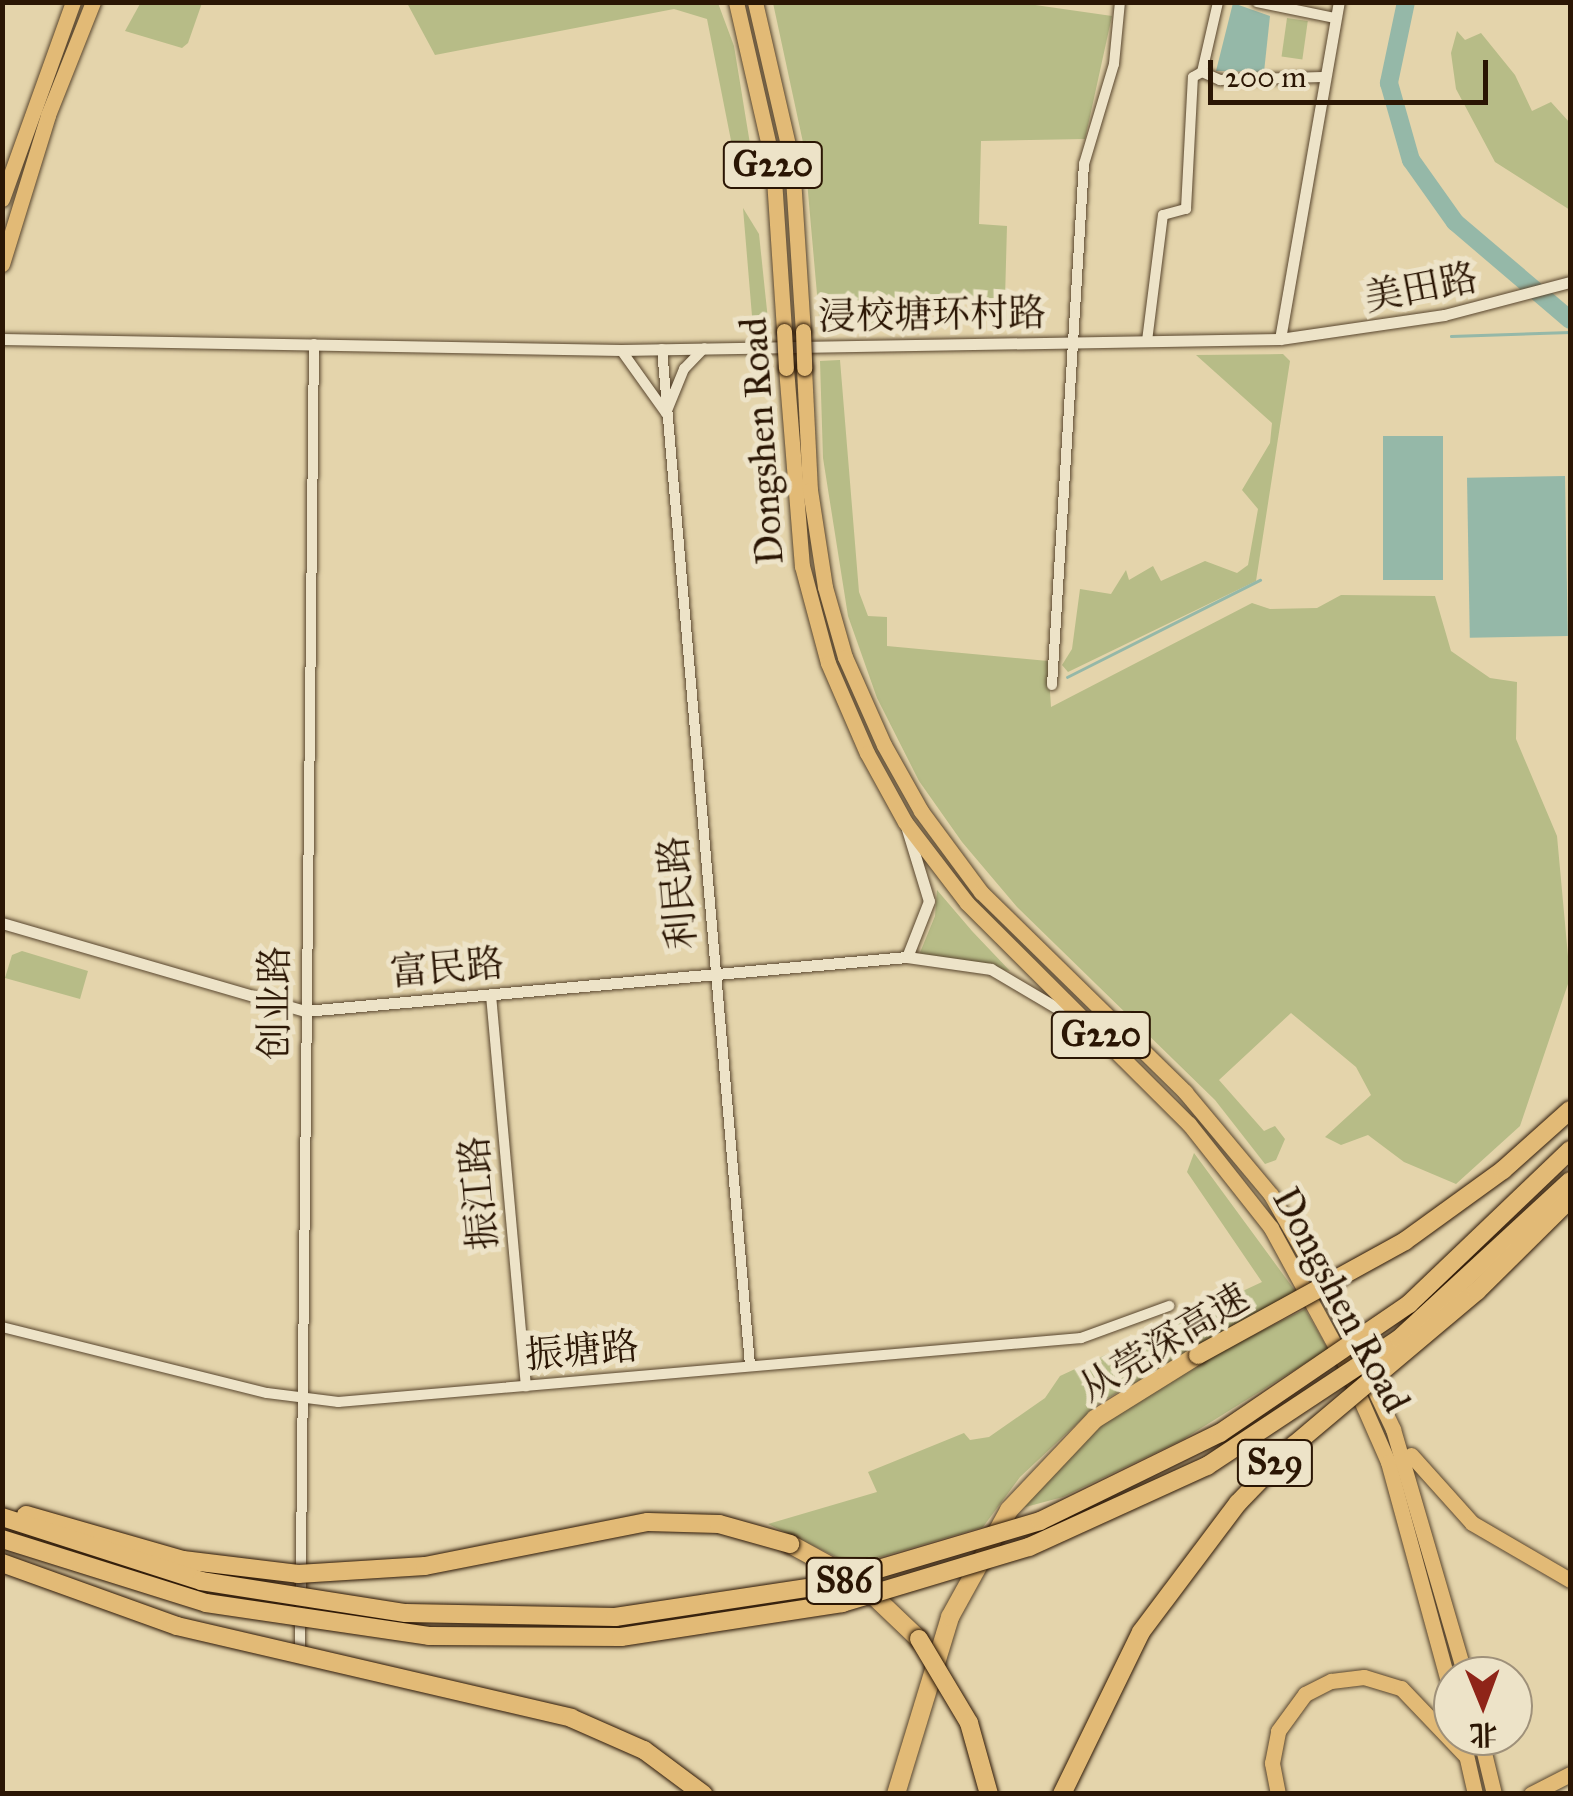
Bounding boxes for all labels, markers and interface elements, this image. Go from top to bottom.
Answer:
scale bar [1213,40,1493,102]
text: 200 m [1225,59,1306,95]
road number: G220 [720,135,826,195]
street label: 美田路 [1361,255,1481,321]
street label: 浸校塘环村路 [818,290,1046,340]
street label: Dongshen Road [731,316,793,566]
street label: 利民路 [650,834,706,952]
street label: 富民路 [388,940,506,996]
street label: 创业路 [252,946,298,1060]
road number: G220 [1048,1005,1154,1065]
street label: 振江路 [451,1134,507,1252]
street label: Dongshen Road [1263,1180,1419,1420]
street label: 从莞深高速 [1071,1275,1257,1411]
street label: 振塘路 [523,1323,641,1379]
road number: S29 [1235,1433,1315,1493]
road number: S86 [804,1551,884,1611]
north arrow [1433,1656,1533,1756]
text: 北 [1469,1717,1498,1752]

